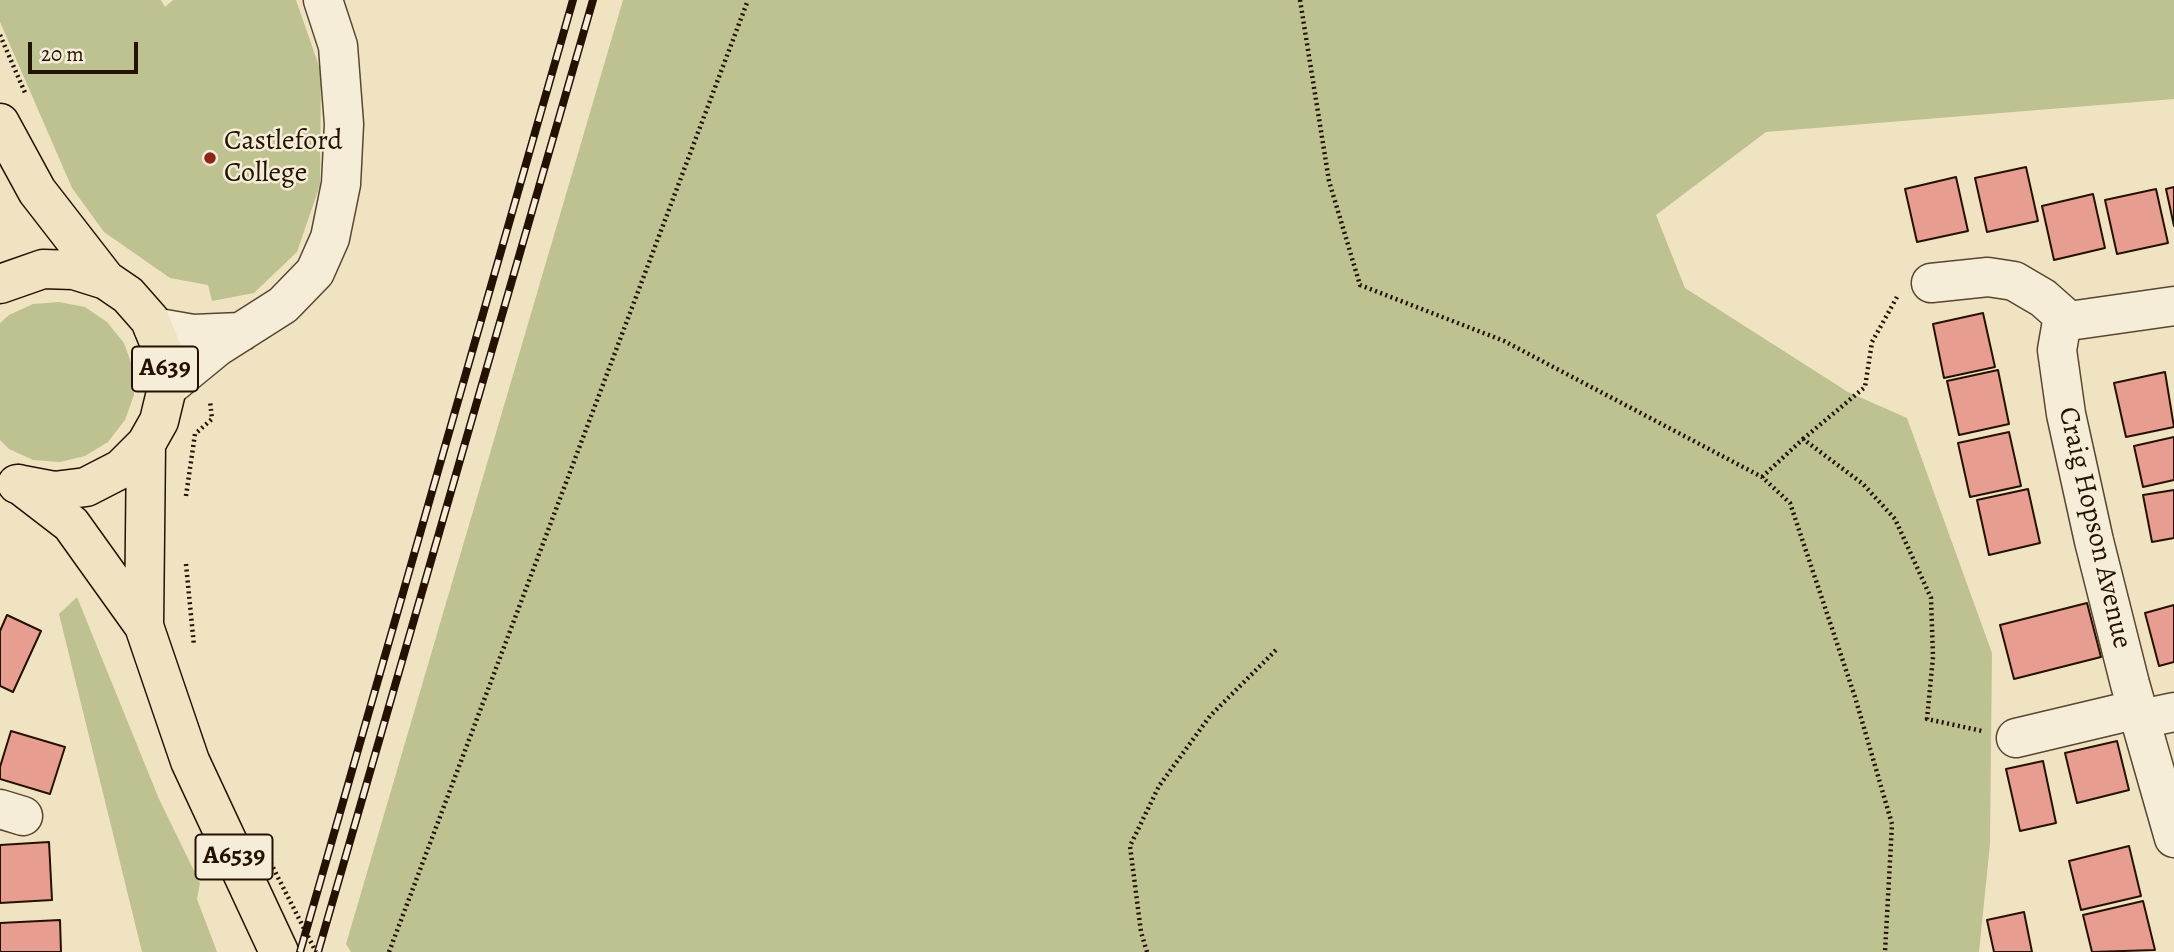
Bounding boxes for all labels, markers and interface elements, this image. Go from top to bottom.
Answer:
scale bar [32,28,142,72]
text: 20 m [41,40,84,68]
place label: Castleford College [224,125,343,191]
marker: Castleford College [202,150,218,166]
road number: A639 [132,346,198,392]
street label: Craig Hopson Avenue [2050,404,2138,652]
road number: A6539 [196,834,272,880]

